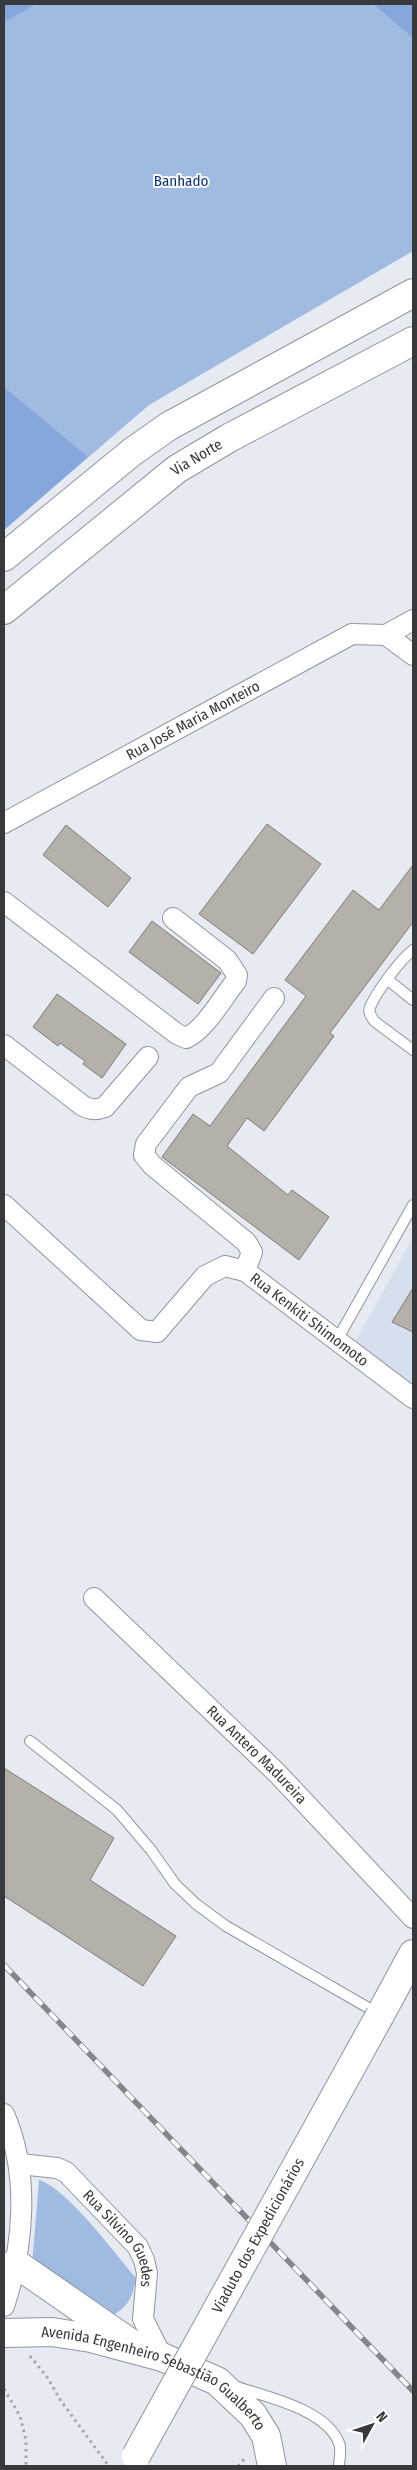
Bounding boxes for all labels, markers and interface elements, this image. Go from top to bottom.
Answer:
park label: Banhado [154,172,208,190]
street label: Via Norte [167,435,226,479]
street label: Rua José Maria Monteiro [123,677,263,764]
street label: Rua Kenkiti Shimomoto [247,1269,372,1370]
street label: Rua Antero Madureira [203,1702,311,1808]
street label: Viaduto dos Expedicionários [208,2155,308,2316]
street label: Rua Silvino Guedes [79,2186,156,2288]
street label: Avenida Engenheiro Sebastião Gualberto [41,2323,269,2434]
north arrow [347,2400,397,2450]
text: N [372,2408,391,2426]

